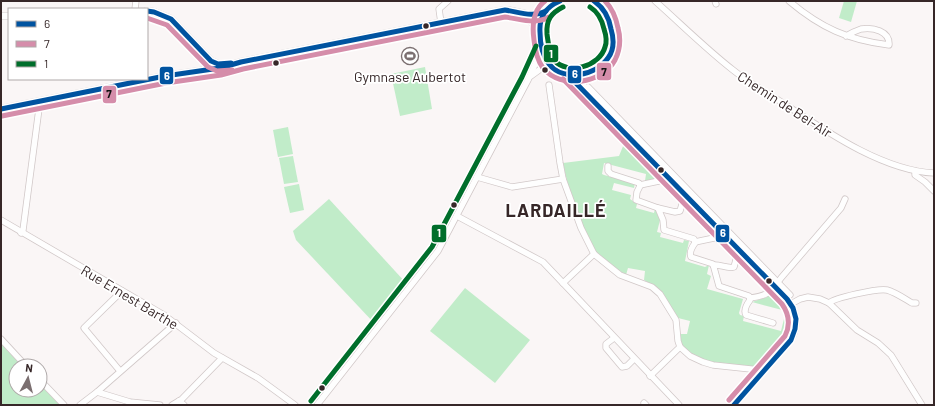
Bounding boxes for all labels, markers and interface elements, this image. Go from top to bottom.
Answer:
legend [8,8,148,80]
text: 6 [44,16,50,30]
unlabelled marker [421,21,431,31]
text: 7 [44,36,50,50]
line badge: 1 [543,44,559,63]
sports icon: Gymnase Aubertot [400,46,420,66]
text: 1 [549,47,553,60]
text: 1 [44,56,48,70]
unlabelled marker [271,58,281,68]
line badge: 7 [596,62,612,81]
unlabelled marker [540,65,550,75]
line badge: 6 [567,65,582,84]
text: 7 [601,65,607,78]
line badge: 6 [159,66,174,85]
text: 6 [572,67,578,80]
street label: Chemin de Bel-Air [735,67,835,141]
place label: Gymnase Aubertot [354,68,466,85]
text: 6 [164,69,170,82]
line badge: 7 [102,85,117,104]
text: 7 [106,87,112,100]
unlabelled marker [656,165,666,175]
district label: LARDAILLÉ [505,199,607,221]
unlabelled marker [449,200,459,210]
line badge: 1 [431,224,447,243]
line badge: 6 [715,224,730,243]
text: 1 [437,226,441,239]
text: 6 [720,226,726,239]
street label: Rue Ernest Barthe [78,261,182,333]
unlabelled marker [764,276,774,286]
north arrow [8,358,48,398]
text: N [25,361,34,374]
unlabelled marker [317,383,327,393]

